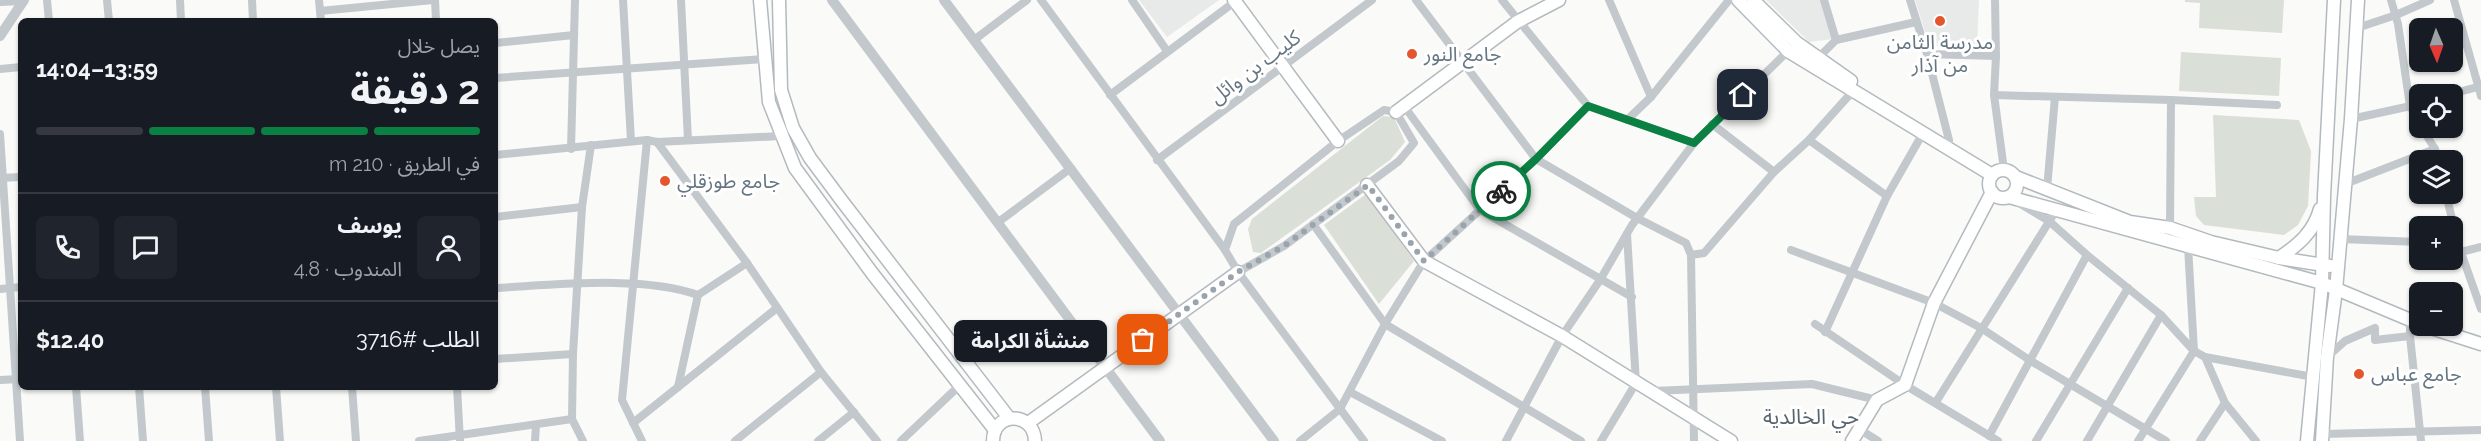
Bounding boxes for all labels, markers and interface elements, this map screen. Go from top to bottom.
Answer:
marker: مدرسة الثامن من آذار [1933,14,1947,28]
north arrow [2409,18,2463,72]
map controls [2409,18,2463,336]
street label: كليب بن وائل [1205,25,1306,109]
place label: مدرسة الثامن من آذار [1887,30,1993,77]
text: يصل خلال [398,34,480,58]
place label: جامع النور [1423,42,1501,69]
marker: جامع النور [1405,47,1419,61]
text: 13:59–14:04 [36,56,158,82]
text: 2 دقيقة [351,67,480,113]
pin [1717,69,1768,120]
icon: home [1726,78,1759,111]
button: locate [2409,84,2463,138]
button: layers [2409,150,2463,204]
text: في الطريق · 210 m [329,152,480,176]
courier [1471,161,1531,221]
place label: جامع طوزقلي [677,169,780,197]
marker: جامع طوزقلي [658,174,672,188]
icon: bike [1485,175,1518,208]
text: يوسف [337,212,402,238]
button: phone [36,216,99,279]
button: chat [114,216,177,279]
button: person [417,216,480,279]
button: + [2409,216,2463,270]
text: المندوب · 4.8 [294,257,402,281]
button: − [2409,282,2463,336]
pin [1117,314,1168,365]
callout: منشأة الكرامة [954,319,1107,361]
icon: bag [1126,323,1159,356]
text: الطلب #3716 [356,326,480,352]
text: $12.40 [36,327,104,353]
text: منشأة الكرامة [971,329,1090,353]
place label: جامع عباس [2371,362,2462,389]
marker: جامع عباس [2352,367,2366,381]
district label: حي الخالدية [1763,404,1859,433]

